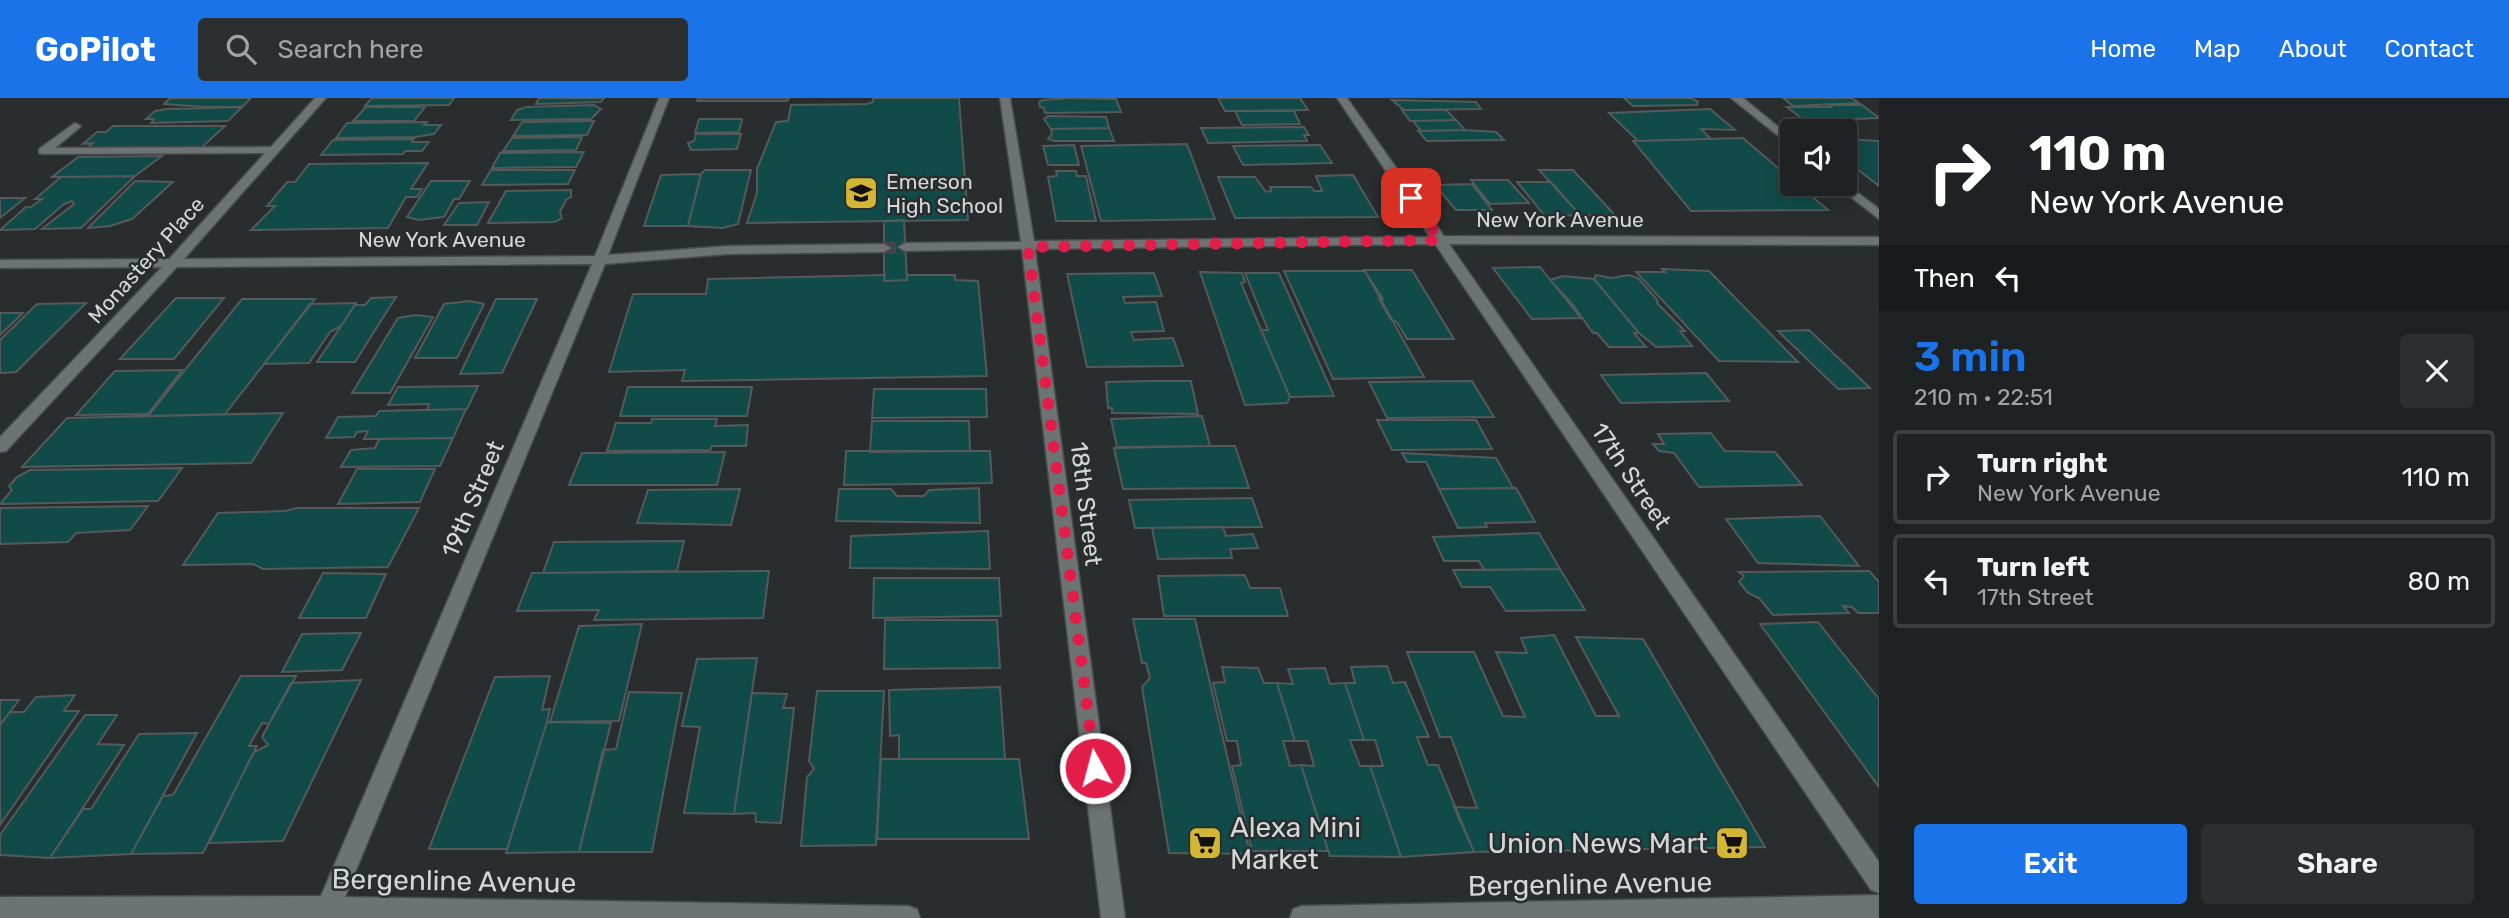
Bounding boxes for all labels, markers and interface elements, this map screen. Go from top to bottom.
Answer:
search box [198,18,688,81]
text: GoPilot [35,30,156,69]
icon: search [222,30,260,68]
text: Search here [278,34,423,65]
text: Home [2090,35,2156,63]
text: Map [2194,35,2241,63]
text: About [2279,35,2347,63]
text: Contact [2385,35,2474,63]
map controls [1780,119,1857,196]
button: sound [1780,119,1857,196]
text: 110 m [2029,124,2166,182]
icon: right [1914,126,2005,217]
pin [1381,168,1441,228]
place label: Emerson High School [886,169,1003,218]
school or university icon: Emerson High School [842,174,880,212]
icon: arrive [1392,179,1430,217]
text: New York Avenue [2029,183,2284,221]
street label: Monastery Place [83,192,209,328]
street label: New York Avenue [1476,207,1644,232]
street label: New York Avenue [358,227,526,252]
icon: left [1989,259,2027,297]
text: Then [1914,263,1975,294]
text: 3 min [1914,332,2027,382]
button: close [2400,334,2474,408]
text: 210 m · 22:51 [1914,383,2053,411]
street label: 17th Street [1585,418,1677,534]
street label: 19th Street [436,437,510,561]
street label: 18th Street [1064,440,1108,568]
text: Turn right [1977,448,2107,479]
icon: right [1918,458,1956,496]
text: 110 m [2402,462,2470,493]
text: New York Avenue [1977,479,2161,507]
text: Turn left [1977,552,2089,583]
icon: left [1918,562,1956,600]
text: 80 m [2407,566,2470,597]
text: 17th Street [1977,583,2094,611]
position arrow [1058,731,1132,805]
place label: Alexa Mini Market [1230,811,1361,876]
supermarket icon: Alexa Mini Market [1186,824,1224,862]
supermarket icon: Union News Mart [1713,824,1751,862]
button: Exit [1914,824,2187,904]
button: Share [2201,824,2474,904]
place label: Union News Mart [1487,827,1708,860]
street label: Bergenline Avenue [331,862,577,900]
street label: Bergenline Avenue [1467,865,1713,903]

